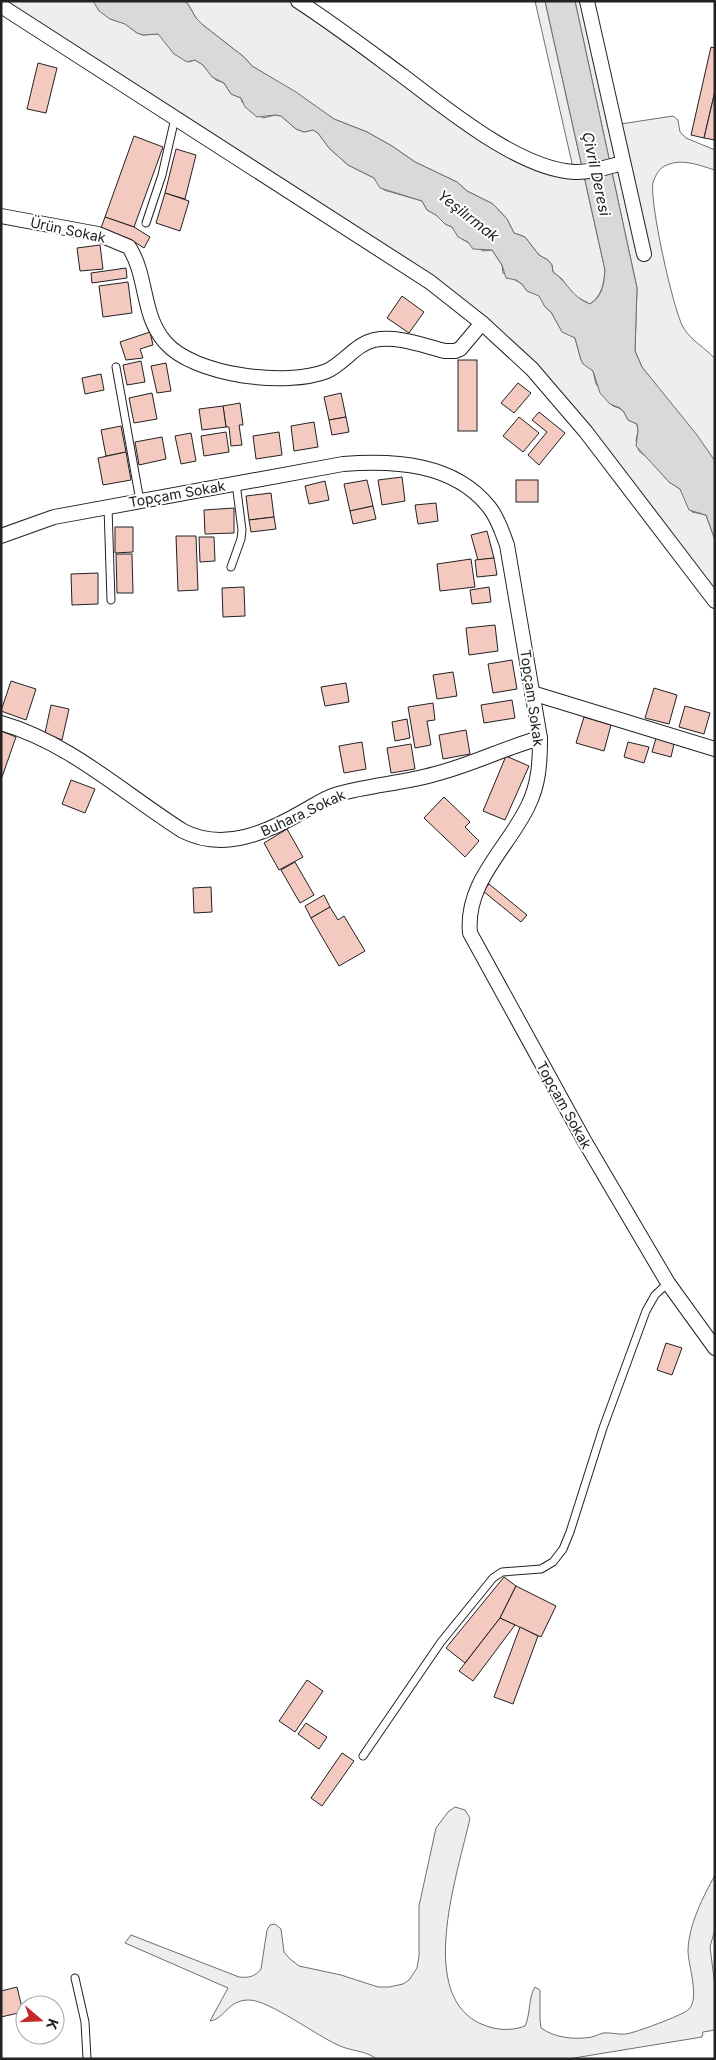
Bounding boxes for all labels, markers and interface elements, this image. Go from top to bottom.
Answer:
water label: Çivril Deresi [578,130,615,218]
water label: Yeşilırmak [434,186,504,246]
street label: Ürün Sokak [29,213,108,246]
street label: Topçam Sokak [127,477,227,510]
street label: Topçam Sokak [517,648,548,748]
street label: Buhara Sokak [258,785,348,840]
street label: Topçam Sokak [533,1058,596,1152]
north arrow [15,1995,65,2045]
text: K [43,2017,62,2032]

